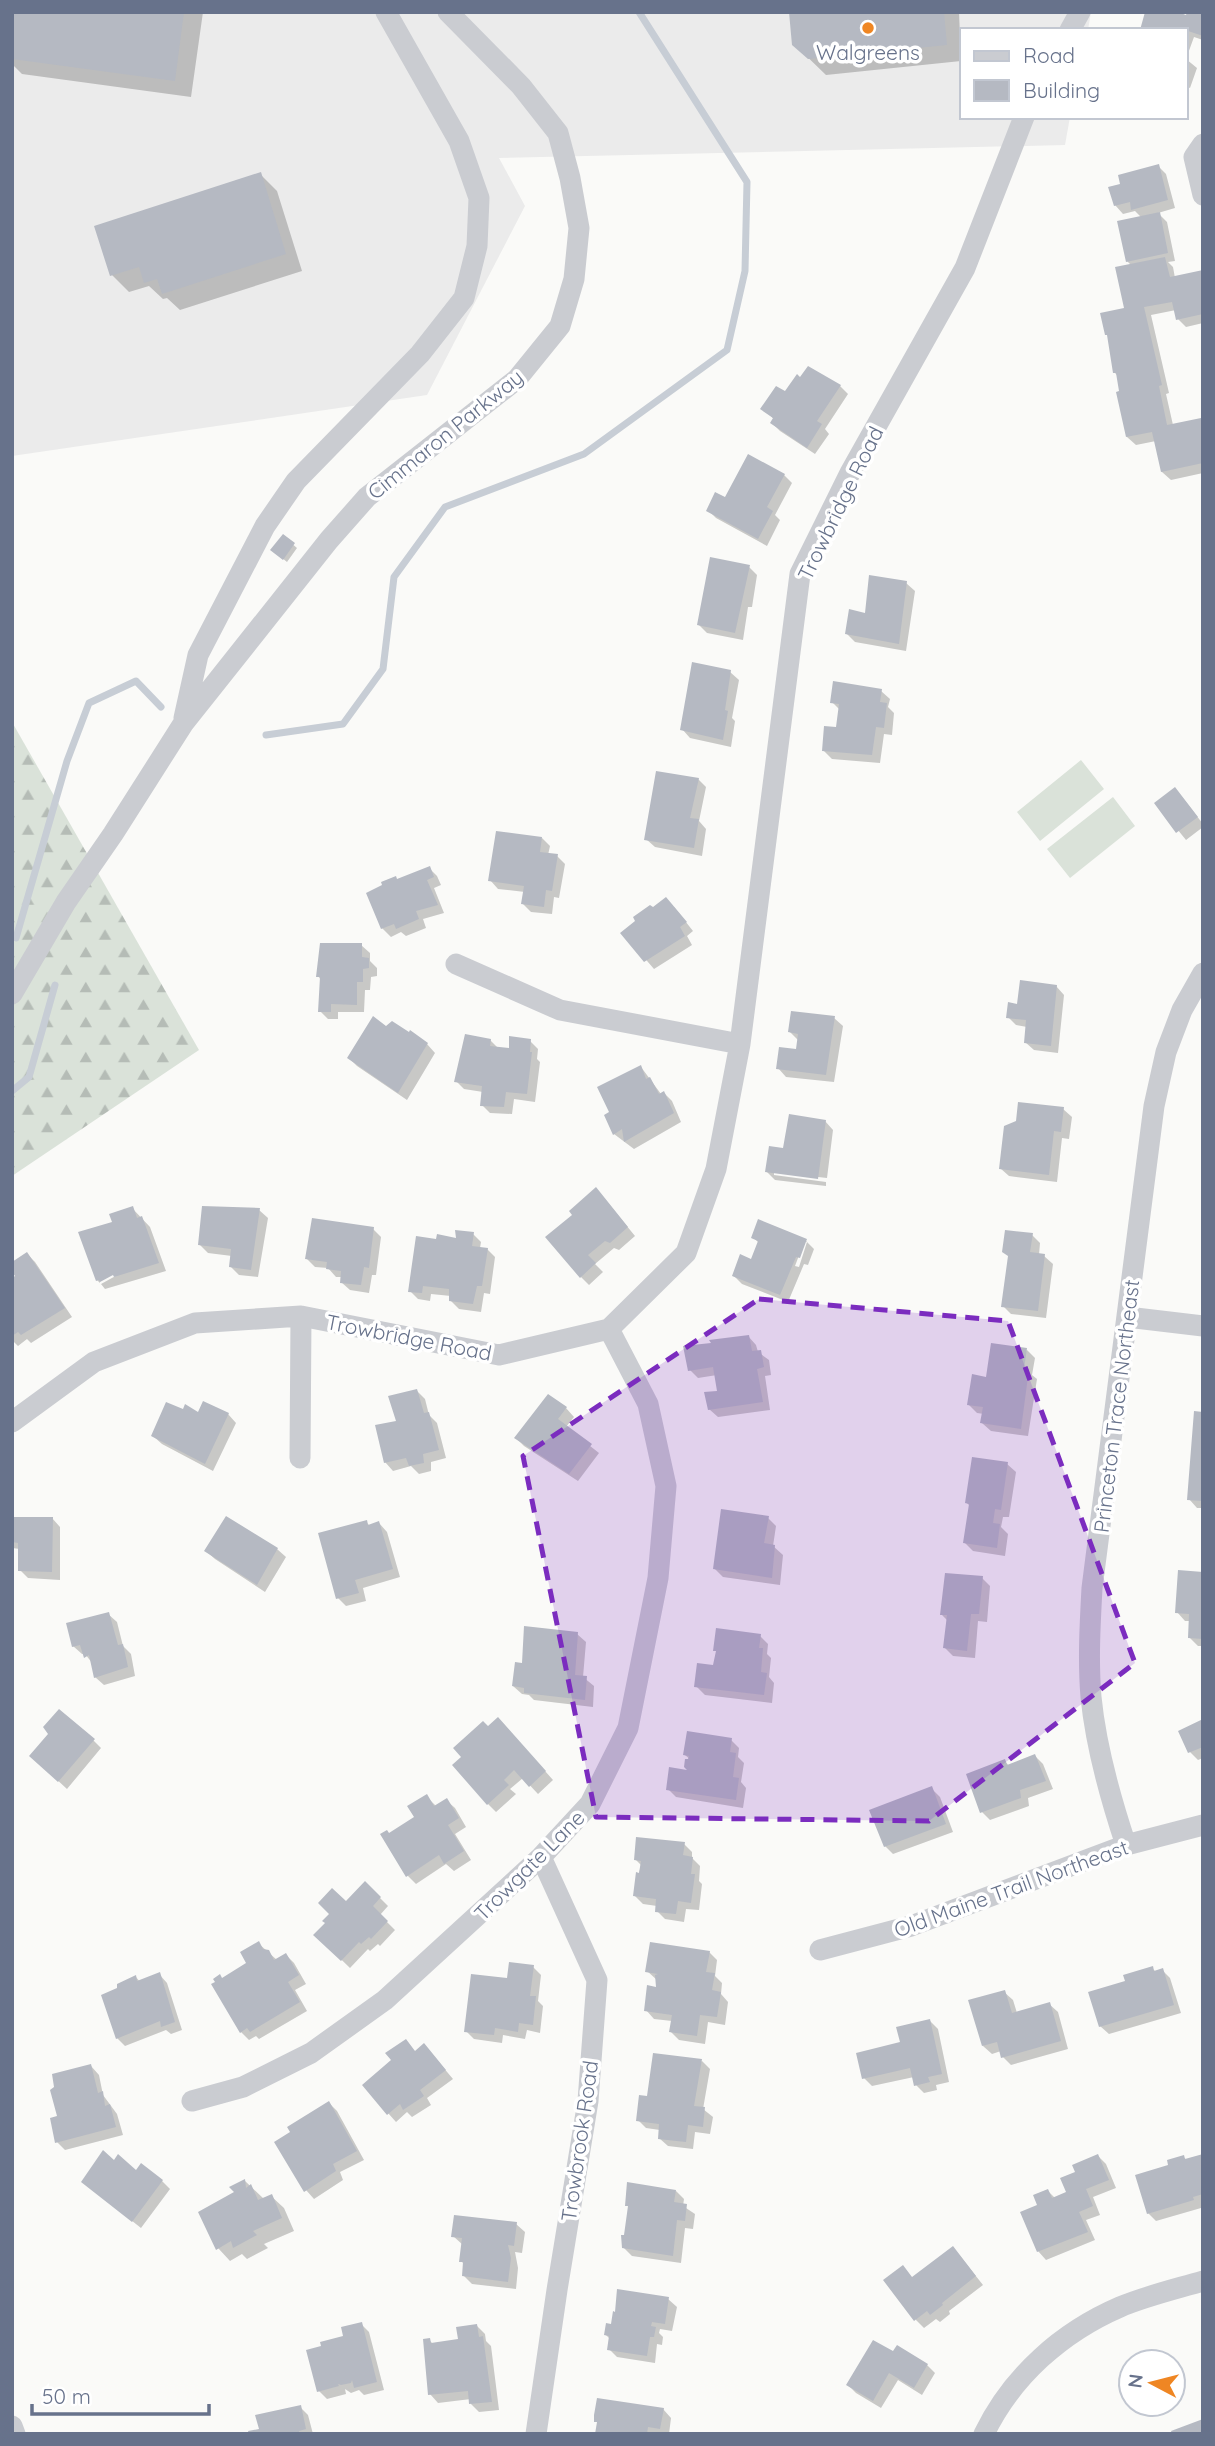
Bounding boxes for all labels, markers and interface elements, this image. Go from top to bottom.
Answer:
marker: Walgreens [860,20,876,36]
legend [960,28,1187,119]
place label: Walgreens [816,39,920,65]
text: Road [1023,42,1075,68]
text: Building [1023,77,1100,103]
street label: Cimmaron Parkway [362,363,528,505]
street label: Trowbridge Road [792,422,888,584]
street label: Princeton Trace Northeast [1088,1278,1144,1534]
street label: Trowbridge Road [324,1308,494,1366]
street label: Trowgate Lane [468,1804,590,1926]
street label: Old Maine Trail Northeast [890,1833,1132,1943]
street label: Trowbrook Road [555,2059,603,2223]
north arrow [1117,2348,1187,2418]
scale bar [32,2372,208,2416]
text: N [1122,2373,1148,2389]
text: 50 m [42,2383,91,2409]

